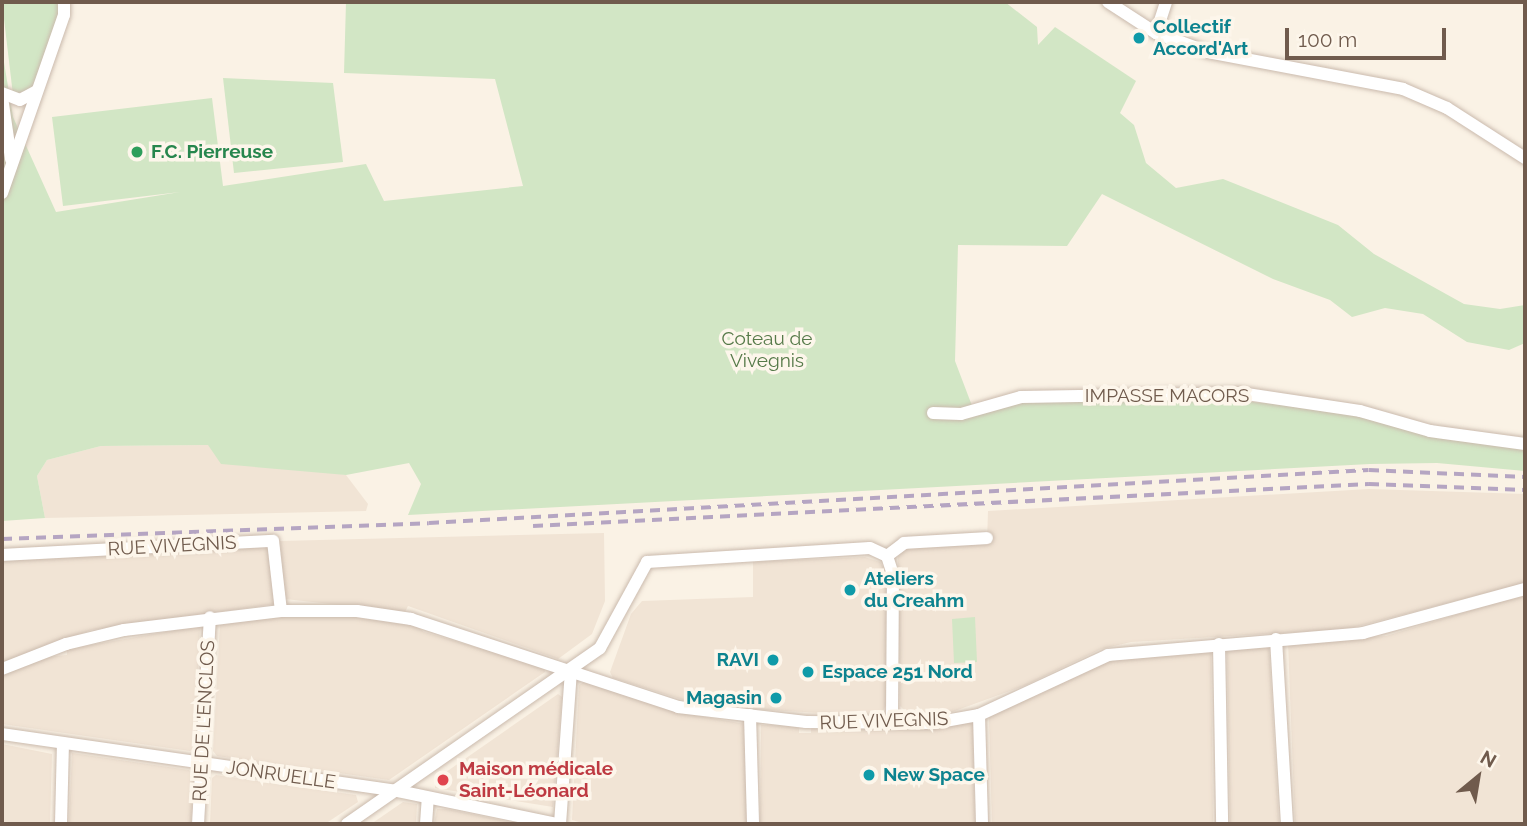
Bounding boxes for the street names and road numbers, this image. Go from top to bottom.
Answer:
street label: IMPASSE MACORS [1085,385,1249,407]
street label: RUE VIVEGNIS [107,531,237,561]
street label: RUE DE L'ENCLOS [188,640,220,802]
street label: RUE VIVEGNIS [819,707,949,735]
street label: JONRUELLE [225,756,337,794]

